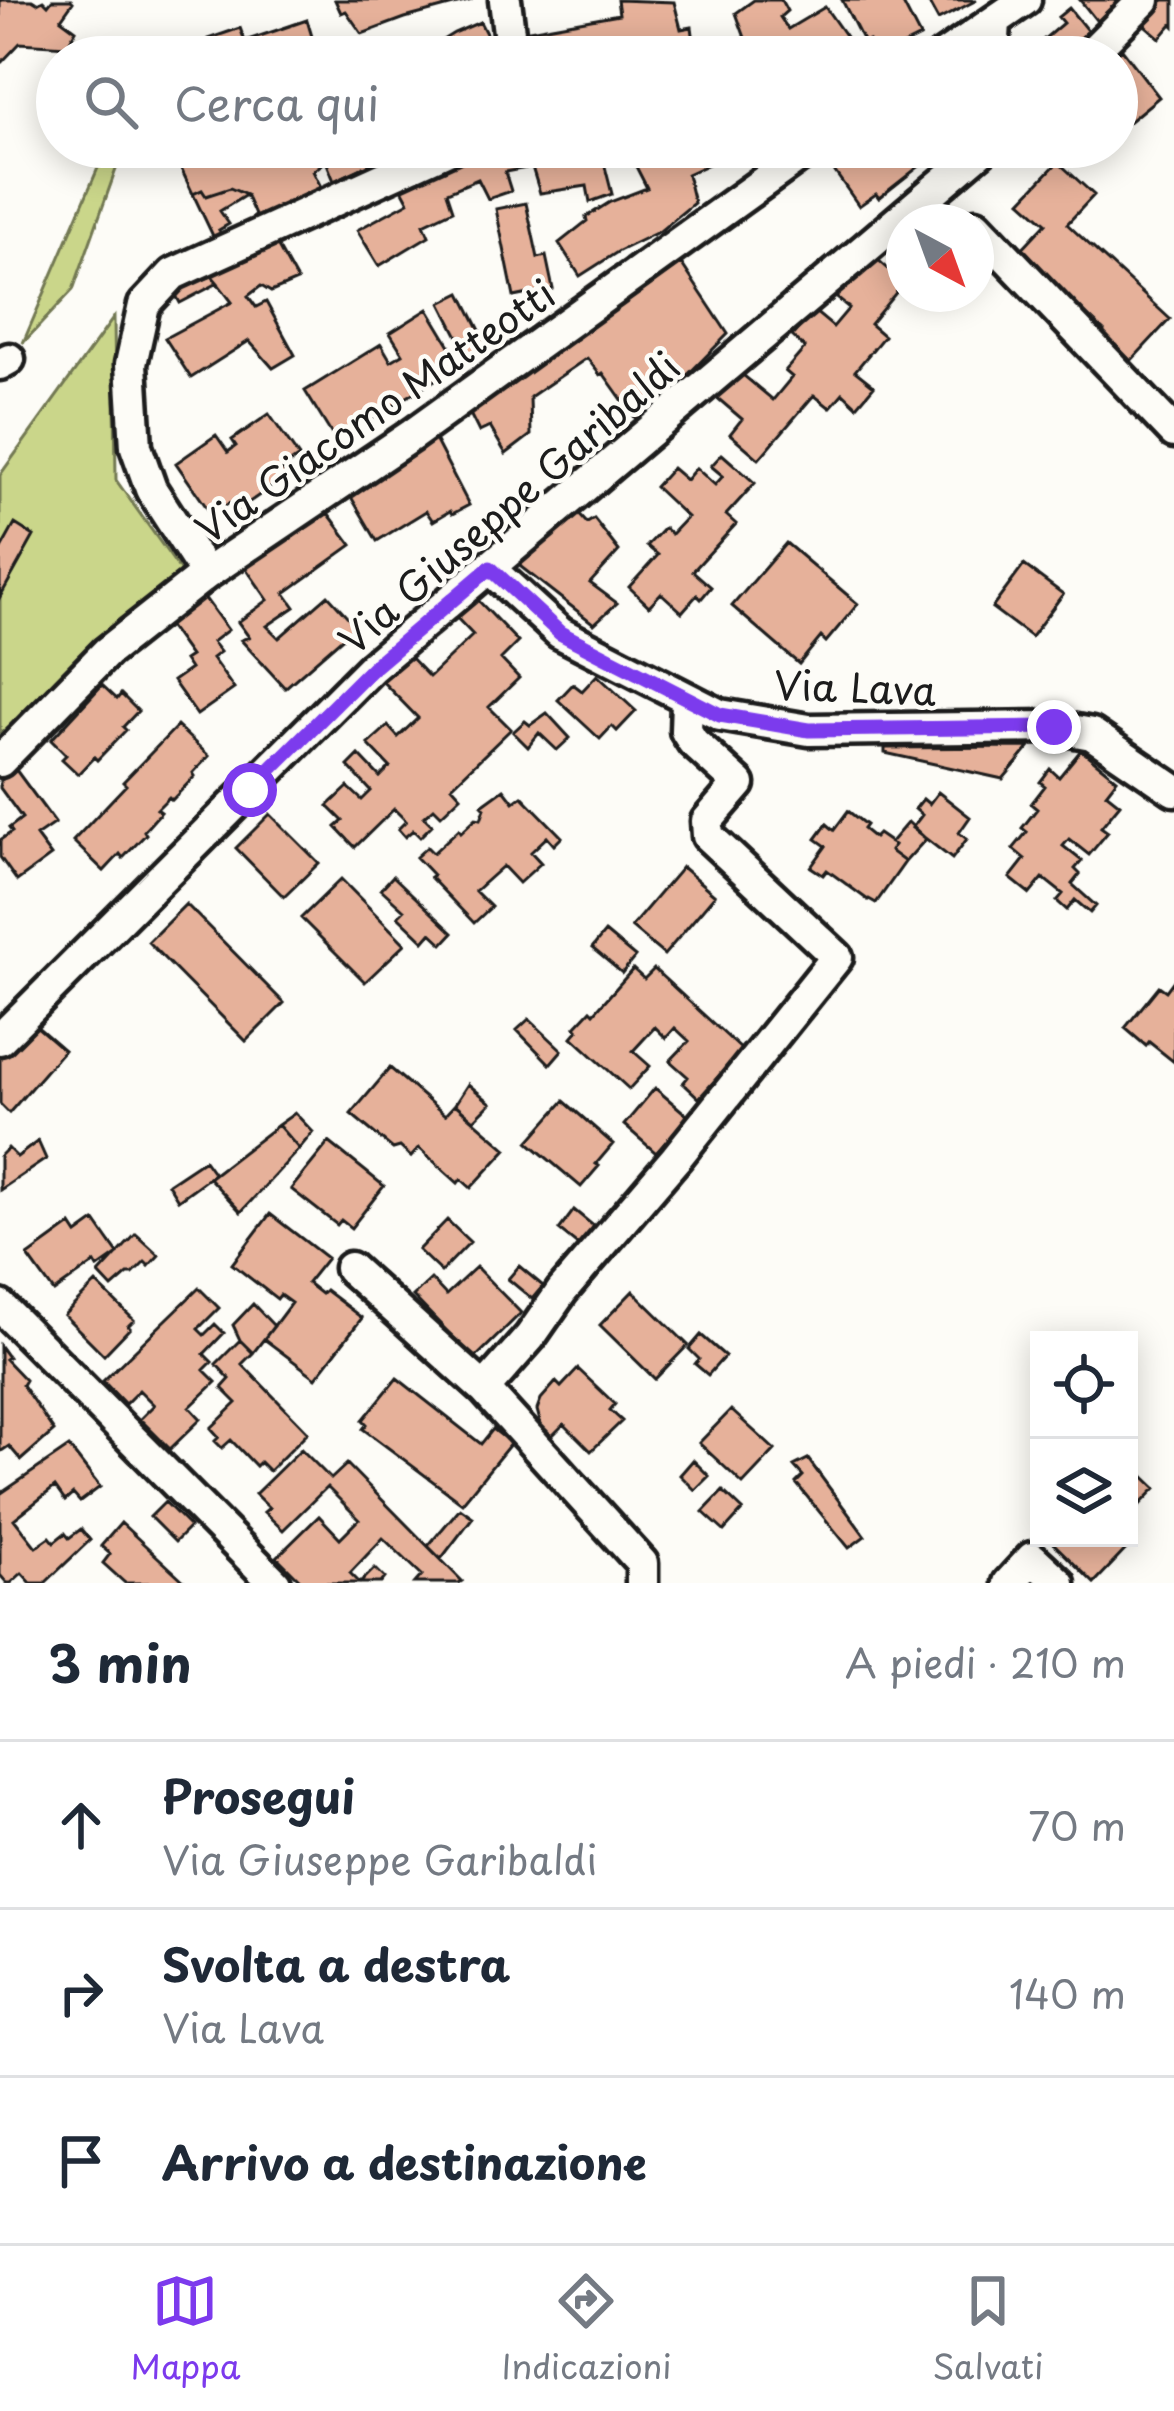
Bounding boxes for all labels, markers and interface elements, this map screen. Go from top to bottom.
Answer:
search box [36,36,1138,168]
text: Cerca qui [174,68,379,136]
icon: search [78,69,144,135]
north arrow [886,204,994,312]
street label: Via Giacomo Matteotti [182,263,566,557]
street label: Via Giuseppe Garibaldi [324,337,692,667]
street label: Via Lava [773,654,938,718]
route end [1027,700,1081,754]
route start [223,763,277,817]
map controls [1030,1331,1138,1547]
button: locate [1030,1331,1138,1439]
button: layers [1030,1439,1138,1547]
text: 3 min [48,1623,192,1700]
text: A piedi · 210 m [845,1632,1126,1691]
text: Prosegui [162,1761,355,1829]
icon: ahead [48,1792,114,1858]
text: 70 m [1028,1795,1126,1854]
text: Via Giuseppe Garibaldi [162,1829,597,1888]
text: Svolta a destra [162,1929,510,1997]
icon: right [48,1960,114,2026]
text: 140 m [1009,1963,1126,2022]
text: Via Lava [162,1997,324,2056]
text: Arrivo a destinazione [162,2127,647,2195]
icon: arrive [48,2128,114,2194]
tab: Mappa [131,2268,240,2390]
tab: Indicazioni [501,2268,672,2390]
tab: Salvati [933,2268,1043,2390]

